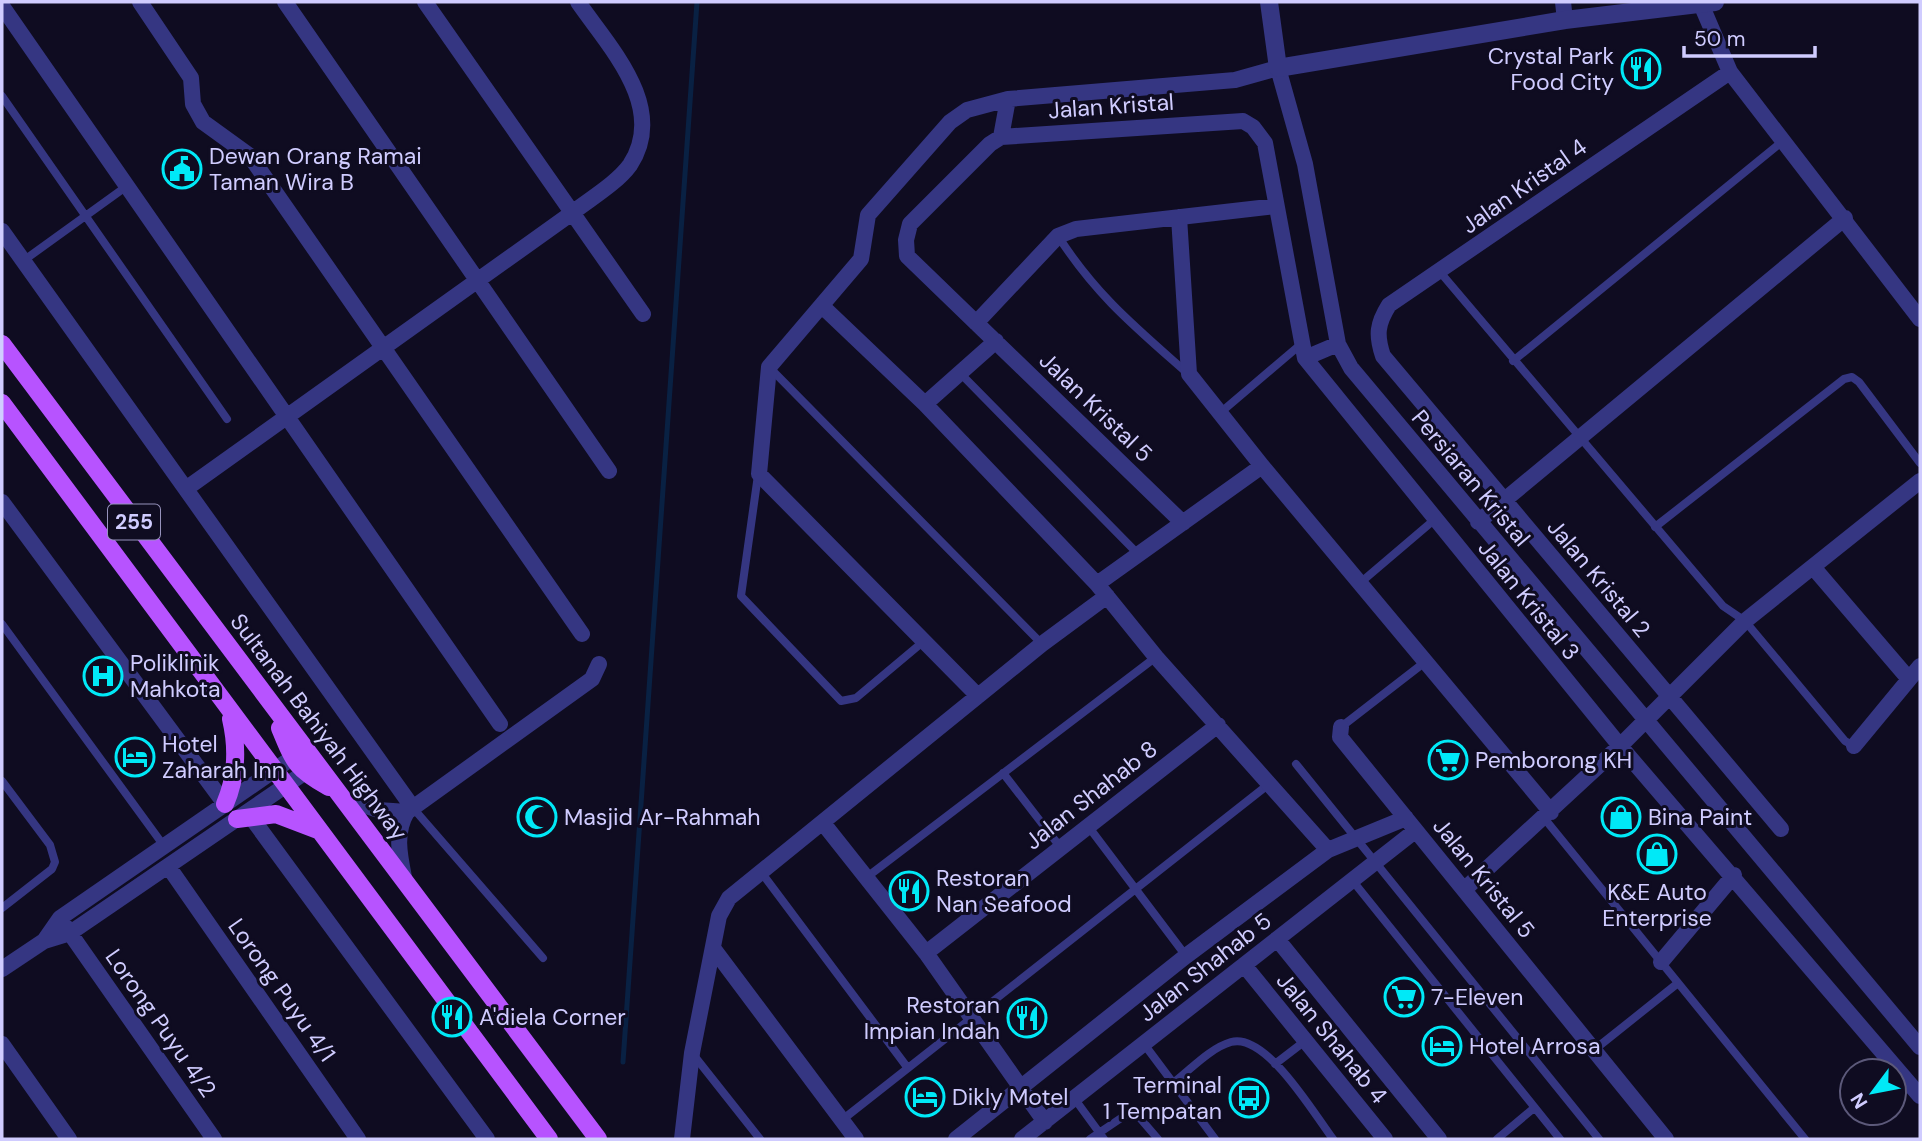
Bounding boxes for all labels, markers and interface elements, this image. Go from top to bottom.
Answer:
scale bar [1684,14,1815,58]
text: 50 m [1694,25,1745,53]
place label: Crystal Park Food City [1488,41,1614,97]
restaurant icon: Crystal Park Food City [1620,48,1662,90]
street label: Jalan Kristal [1047,87,1175,125]
street label: Jalan Kristal 4 [1456,132,1593,240]
place label: Dewan Orang Ramai Taman Wira B [209,141,422,197]
public building icon: Dewan Orang Ramai Taman Wira B [161,148,203,190]
street label: Jalan Kristal 5 [1033,345,1159,469]
street label: Persiaran Kristal [1405,404,1537,552]
road number: 255 [108,504,160,540]
street label: Jalan Kristal 2 [1541,513,1657,643]
street label: Jalan Kristal 3 [1471,534,1587,666]
street label: Sultanah Bahiyah Highway [224,608,414,847]
place label: Poliklinik Mahkota [130,648,221,704]
hospital icon: Poliklinik Mahkota [82,655,124,697]
place label: Hotel Zaharah Inn [162,729,285,785]
street label: Jalan Shahab 8 [1019,734,1163,856]
hotel icon: Hotel Zaharah Inn [114,736,156,778]
supermarket icon: Pemborong KH [1427,739,1469,781]
place label: Pemborong KH [1475,745,1632,775]
mosque icon: Masjid Ar-Rahmah [516,796,558,838]
shop icon: Bina Paint [1600,796,1642,838]
place label: Masjid Ar-Rahmah [564,802,761,832]
place label: Bina Paint [1648,802,1752,832]
street label: Jalan Kristal 5 [1426,812,1542,944]
shop icon: K&E Auto Enterprise [1636,833,1678,875]
place label: Restoran Nan Seafood [936,863,1072,919]
restaurant icon: Restoran Nan Seafood [888,870,930,912]
place label: K&E Auto Enterprise [1602,877,1712,933]
street label: Jalan Shahab 5 [1133,906,1277,1028]
street label: Lorong Puyu 4/1 [222,913,342,1067]
street label: Lorong Puyu 4/2 [99,943,223,1103]
street label: Jalan Shahab 4 [1270,966,1394,1110]
supermarket icon: 7-Eleven [1383,976,1425,1018]
place label: 7-Eleven [1431,982,1523,1012]
place label: Restoran Impian Indah [864,990,1000,1046]
restaurant icon: A'diela Corner [431,996,473,1038]
restaurant icon: Restoran Impian Indah [1006,997,1048,1039]
place label: A'diela Corner [479,1002,626,1032]
hotel icon: Hotel Arrosa [1421,1025,1463,1067]
place label: Hotel Arrosa [1469,1031,1600,1061]
north arrow [1838,1057,1908,1127]
place label: Terminal 1 Tempatan [1103,1070,1222,1126]
hotel icon: Dikly Motel [904,1076,946,1118]
bus stop icon: Terminal 1 Tempatan [1228,1077,1270,1119]
place label: Dikly Motel [952,1082,1068,1112]
text: N [1845,1088,1873,1113]

